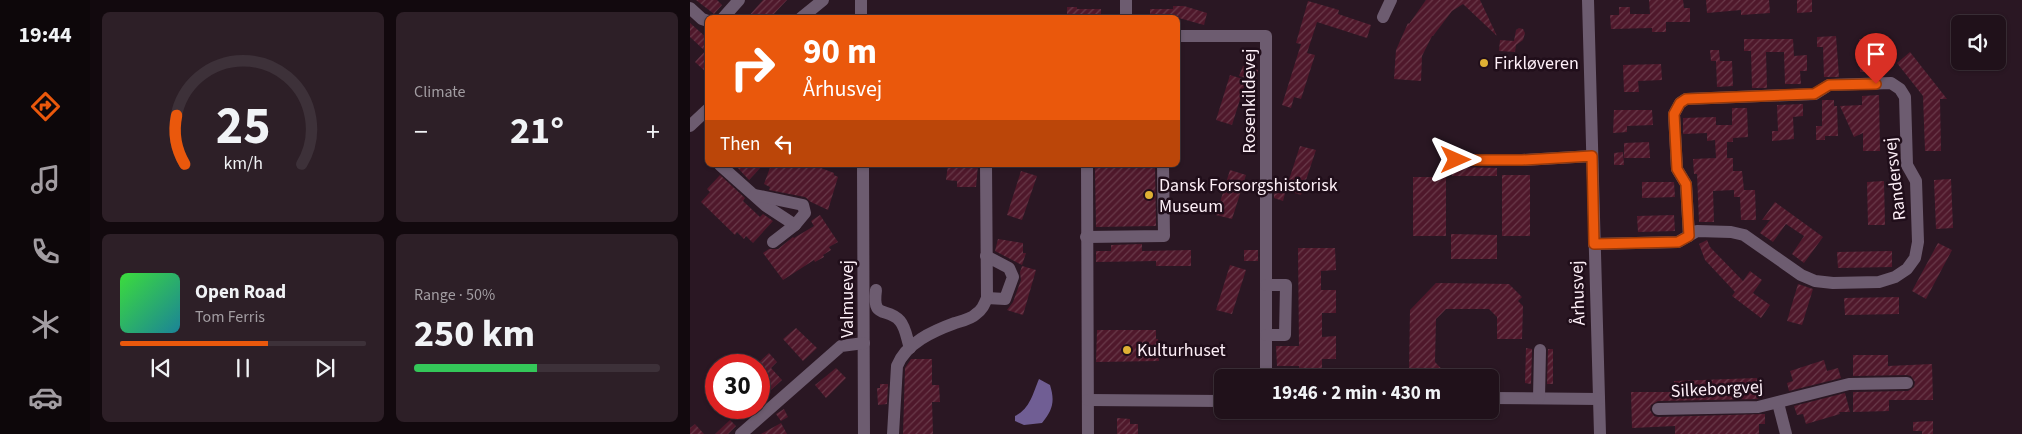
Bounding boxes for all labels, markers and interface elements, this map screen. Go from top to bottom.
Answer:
map controls [1951,15,2006,70]
button: sound [1951,15,2006,70]
text: 19:44 [18,19,72,51]
text: 90 m [803,27,877,77]
pin [1855,33,1897,84]
icon: right [720,35,785,100]
icon: arrive [1862,40,1890,68]
street label: Rosenkildevej [1237,49,1262,153]
place label: Firkløveren [1494,51,1579,76]
marker: Firkløveren [1478,57,1490,69]
text: Århusvej [803,73,882,105]
text: Climate [414,81,465,103]
icon: directions [28,89,63,124]
text: 25 [216,90,270,164]
text: 21° [510,104,564,158]
text: − [414,112,428,152]
text: + [646,112,660,152]
icon: left [770,130,798,158]
text: Then [720,131,760,158]
position arrow [1429,133,1481,185]
street label: Randersvej [1878,136,1912,222]
text: km/h [223,151,263,176]
icon: music [28,162,63,197]
place label: Dansk Forsorgshistorisk Museum [1159,173,1338,219]
marker: Dansk Forsorgshistorisk Museum [1143,189,1155,201]
icon: phone [28,234,63,269]
street label: Valmuevej [835,260,860,338]
street label: Århusvej [1564,260,1592,326]
text: Open Road [195,279,286,306]
text: Range · 50% [414,284,495,306]
text: Tom Ferris [195,306,265,328]
icon: climate [28,307,63,342]
text: 250 km [414,307,535,361]
place label: Kulturhuset [1137,338,1226,363]
marker: Kulturhuset [1121,344,1133,356]
icon: previous [147,354,175,382]
icon: pause [229,354,257,382]
icon: next [311,354,339,382]
speed limit sign: 30 [705,354,770,419]
street label: Silkeborgvej [1670,374,1764,404]
icon: car [28,380,63,415]
text: 19:46 · 2 min · 430 m [1272,380,1441,407]

